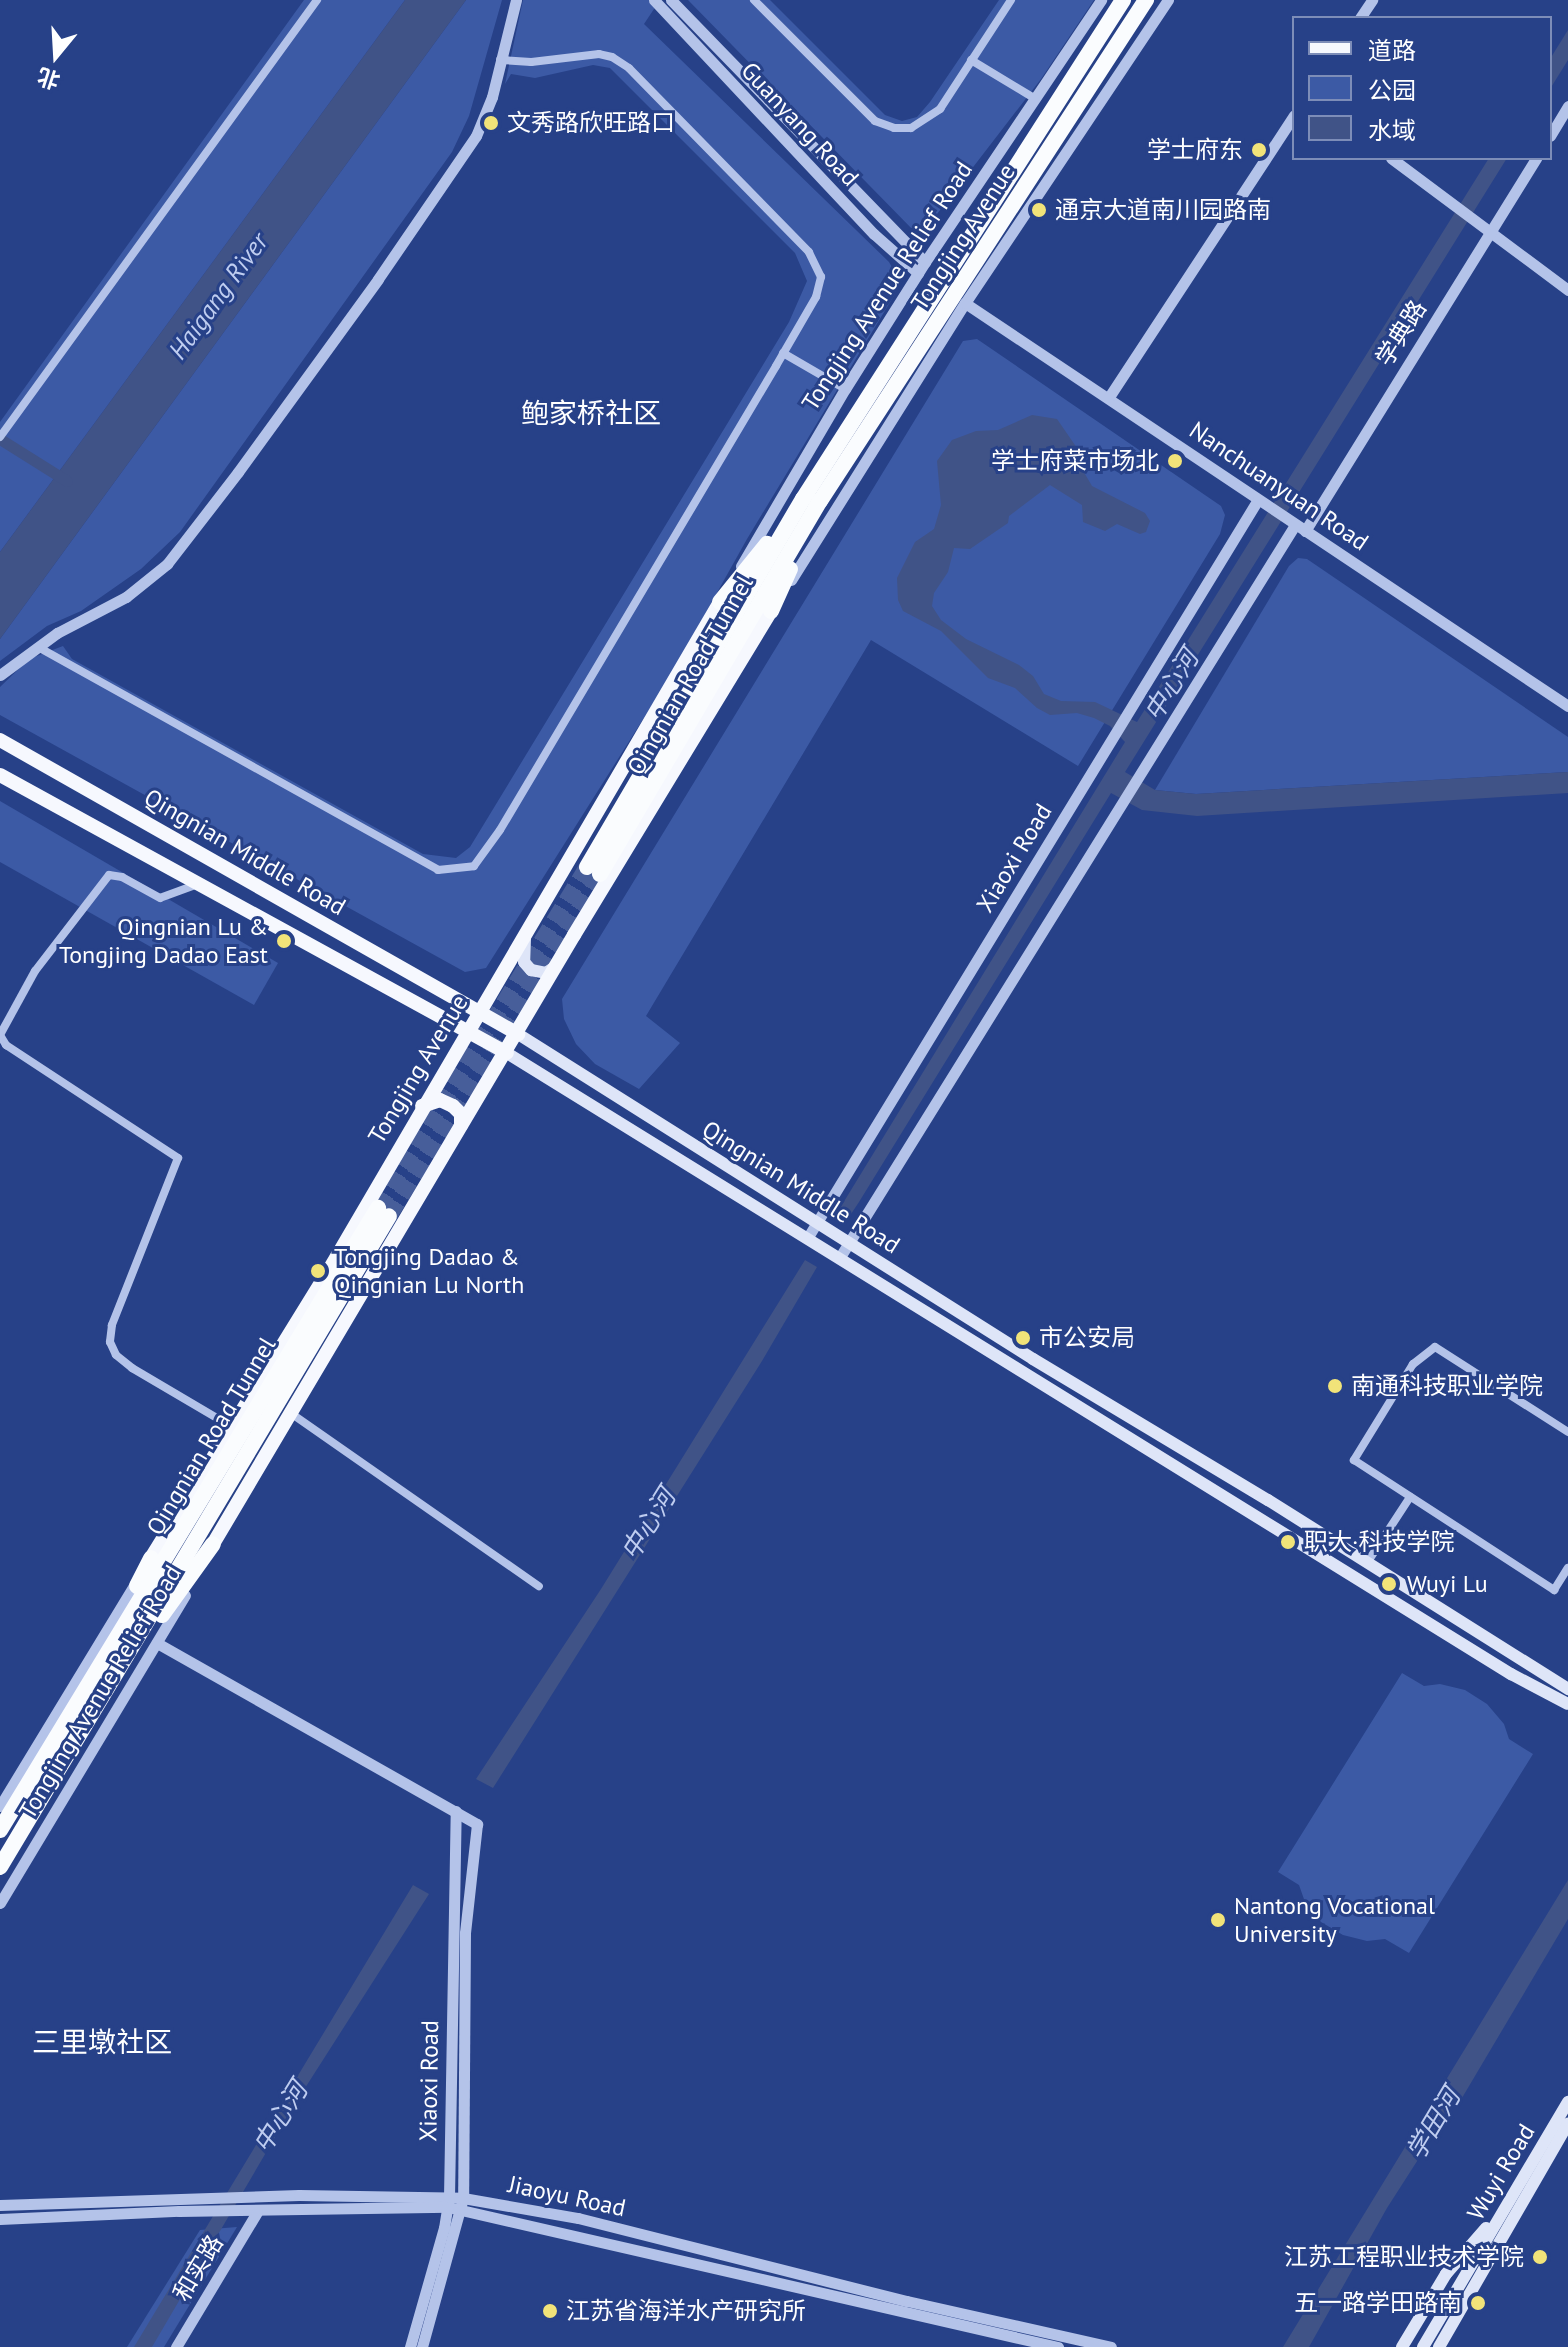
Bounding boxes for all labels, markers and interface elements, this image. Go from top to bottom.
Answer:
north arrow [16,16,96,96]
legend [1292,16,1552,160]
text: 道路 [1368,35,1416,66]
street label: Guanyang Road [735,56,865,192]
text: 北 [34,62,63,96]
text: 公园 [1368,75,1416,106]
place label: 文秀路欣旺路口 [507,109,675,137]
marker: 文秀路欣旺路口 [482,114,500,132]
text: 水域 [1368,115,1416,146]
place label: 学士府东 [1147,136,1243,164]
marker: 学士府东 [1250,141,1268,159]
street label: Tongjing Avenue Relief Road [796,156,978,416]
street label: Tongjing Avenue [905,158,1021,316]
place label: 通京大道南川园路南 [1055,196,1271,224]
marker: 通京大道南川园路南 [1030,201,1048,219]
water label: Haigang River [162,227,274,365]
street label: 学典路 [1370,295,1432,371]
district label: 鲍家桥社区 [521,396,661,430]
street label: Nanchuanyuan Road [1184,415,1374,557]
place label: 学士府菜市场北 [991,447,1159,475]
marker: 学士府菜市场北 [1166,452,1184,470]
street label: Qingnian Road Tunnel [621,570,759,780]
water label: 中心河 [1137,644,1205,726]
street label: Qingnian Middle Road [139,783,351,921]
street label: Xiaoxi Road [970,799,1058,917]
place label: Qingnian Lu & Tongjing Dadao East [59,913,268,969]
marker: Qingnian Lu & Tongjing Dadao East [275,932,293,950]
street label: Tongjing Avenue [362,989,474,1149]
street label: Qingnian Middle Road [697,1115,905,1259]
place label: Tongjing Dadao & Qingnian Lu North [334,1243,524,1299]
marker: Tongjing Dadao & Qingnian Lu North [309,1262,327,1280]
place label: 市公安局 [1039,1324,1135,1352]
marker: 市公安局 [1014,1329,1032,1347]
street label: Qingnian Road Tunnel [140,1332,282,1540]
place label: 南通科技职业学院 [1351,1372,1543,1400]
marker: 南通科技职业学院 [1326,1377,1344,1395]
water label: 中心河 [614,1483,682,1565]
place label: 职大·科技学院 [1304,1528,1454,1556]
marker: 职大·科技学院 [1279,1533,1297,1551]
street label: Tongjing Avenue Relief Road [13,1560,187,1824]
place label: Wuyi Lu [1407,1570,1488,1598]
marker: Wuyi Lu [1378,1573,1400,1595]
place label: Nantong Vocational University [1234,1892,1436,1948]
marker: Nantong Vocational University [1209,1911,1227,1929]
street label: Xiaoxi Road [414,2020,444,2142]
district label: 三里墩社区 [32,2025,172,2059]
water label: 中心河 [246,2076,314,2158]
water label: 学田河 [1400,2083,1466,2165]
street label: Wuyi Road [1461,2119,1541,2225]
street label: Jiaoyu Road [506,2170,628,2222]
street label: 和实路 [167,2230,229,2306]
place label: 江苏工程职业技术学院 [1284,2243,1524,2271]
marker: 江苏工程职业技术学院 [1531,2248,1549,2266]
place label: 五一路学田路南 [1294,2289,1462,2317]
marker: 五一路学田路南 [1469,2294,1487,2312]
place label: 江苏省海洋水产研究所 [566,2297,806,2325]
marker: 江苏省海洋水产研究所 [541,2302,559,2320]

